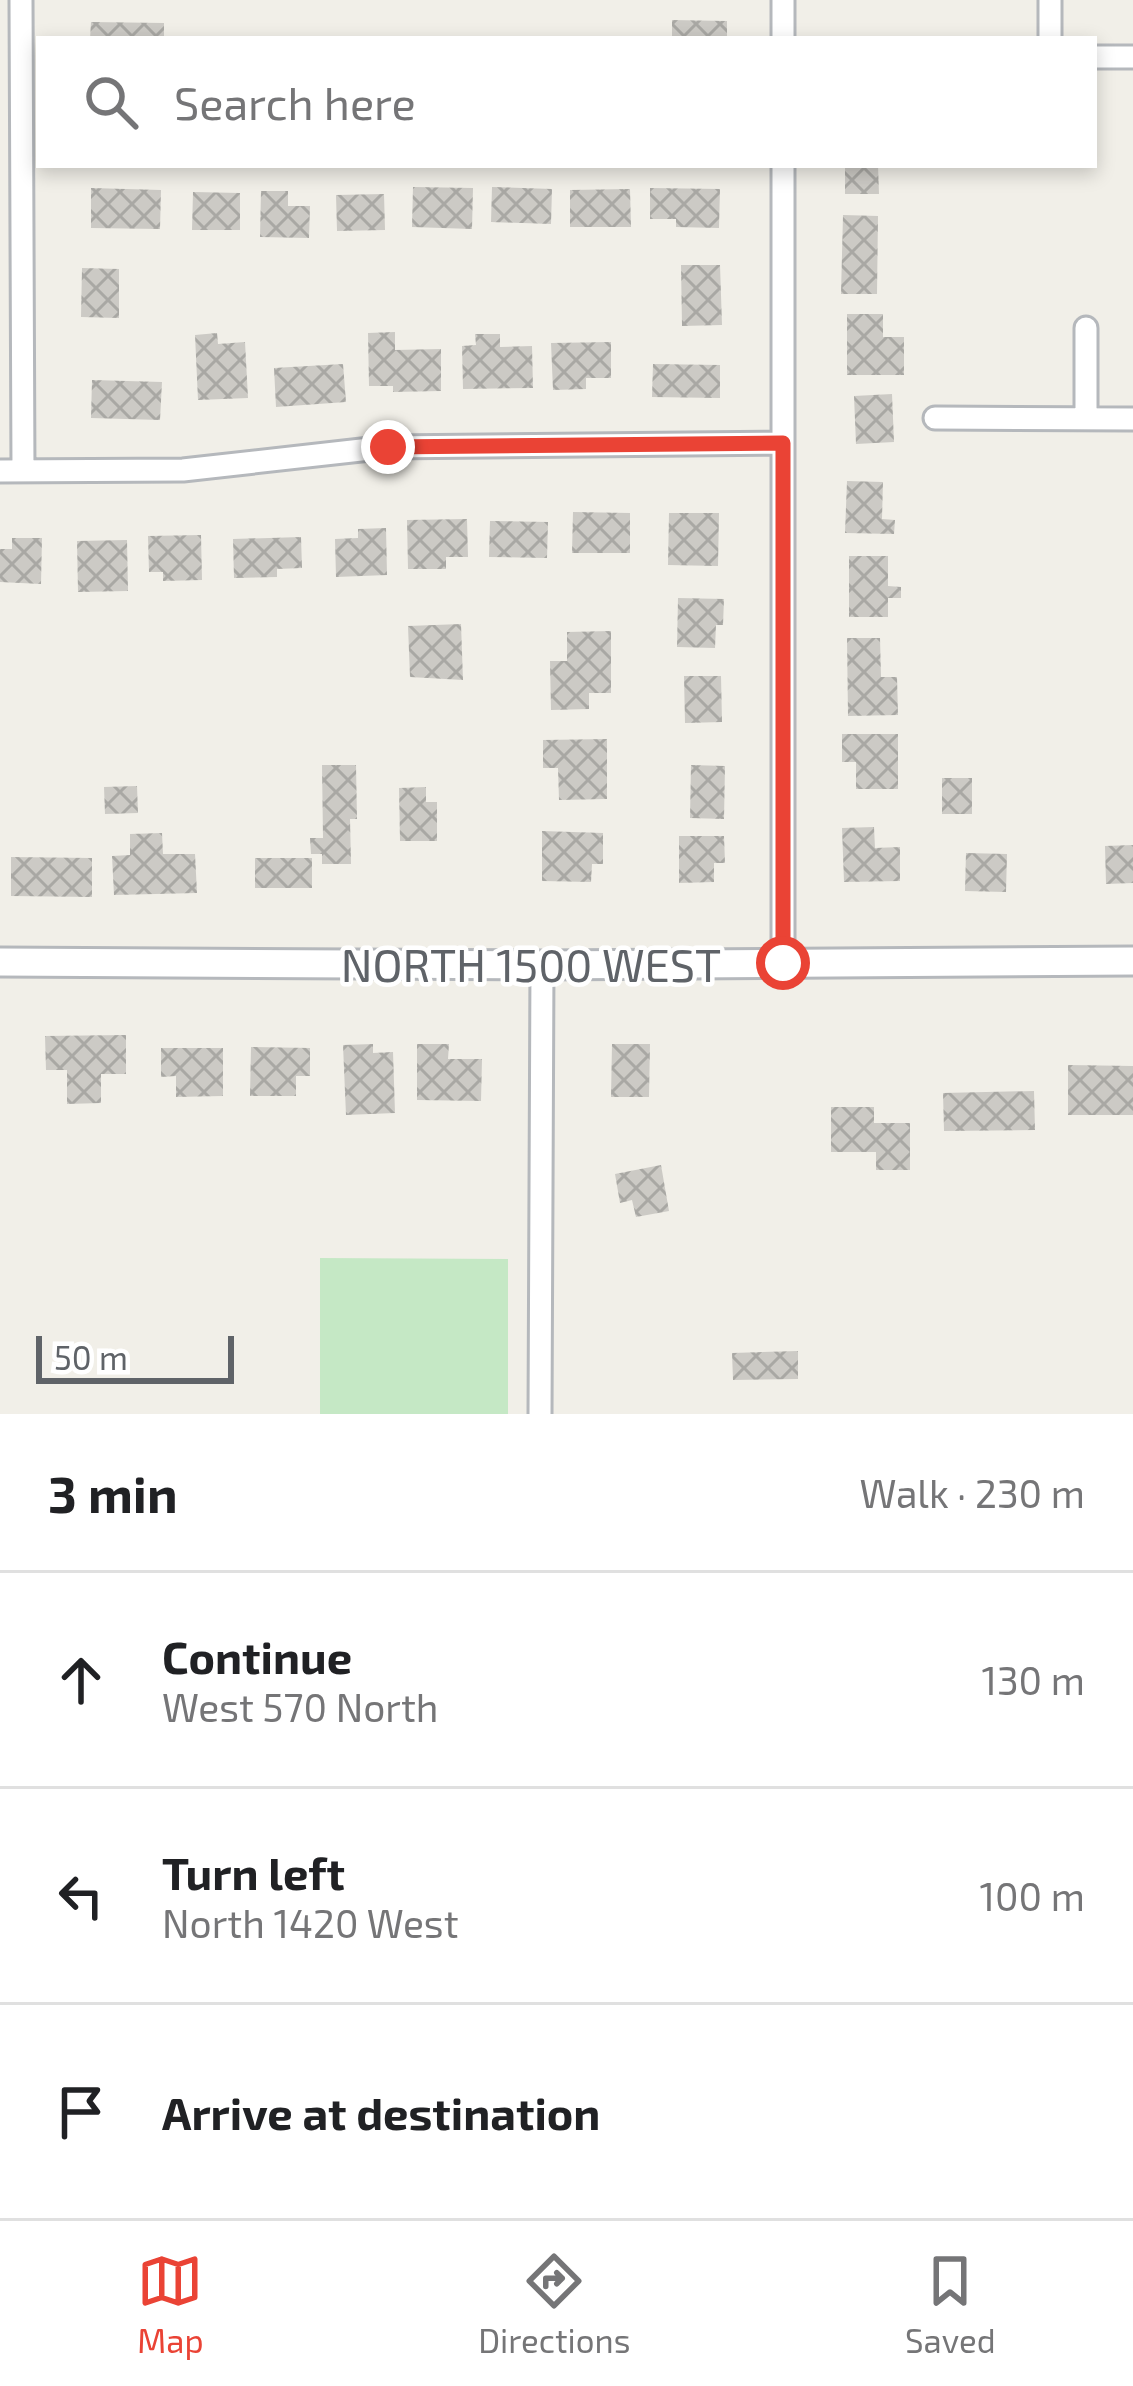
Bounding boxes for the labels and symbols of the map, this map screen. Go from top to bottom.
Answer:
route end [361,420,415,474]
route start [756,936,810,990]
street label: NORTH 1500 WEST [341,937,721,991]
scale bar [36,1330,234,1383]

